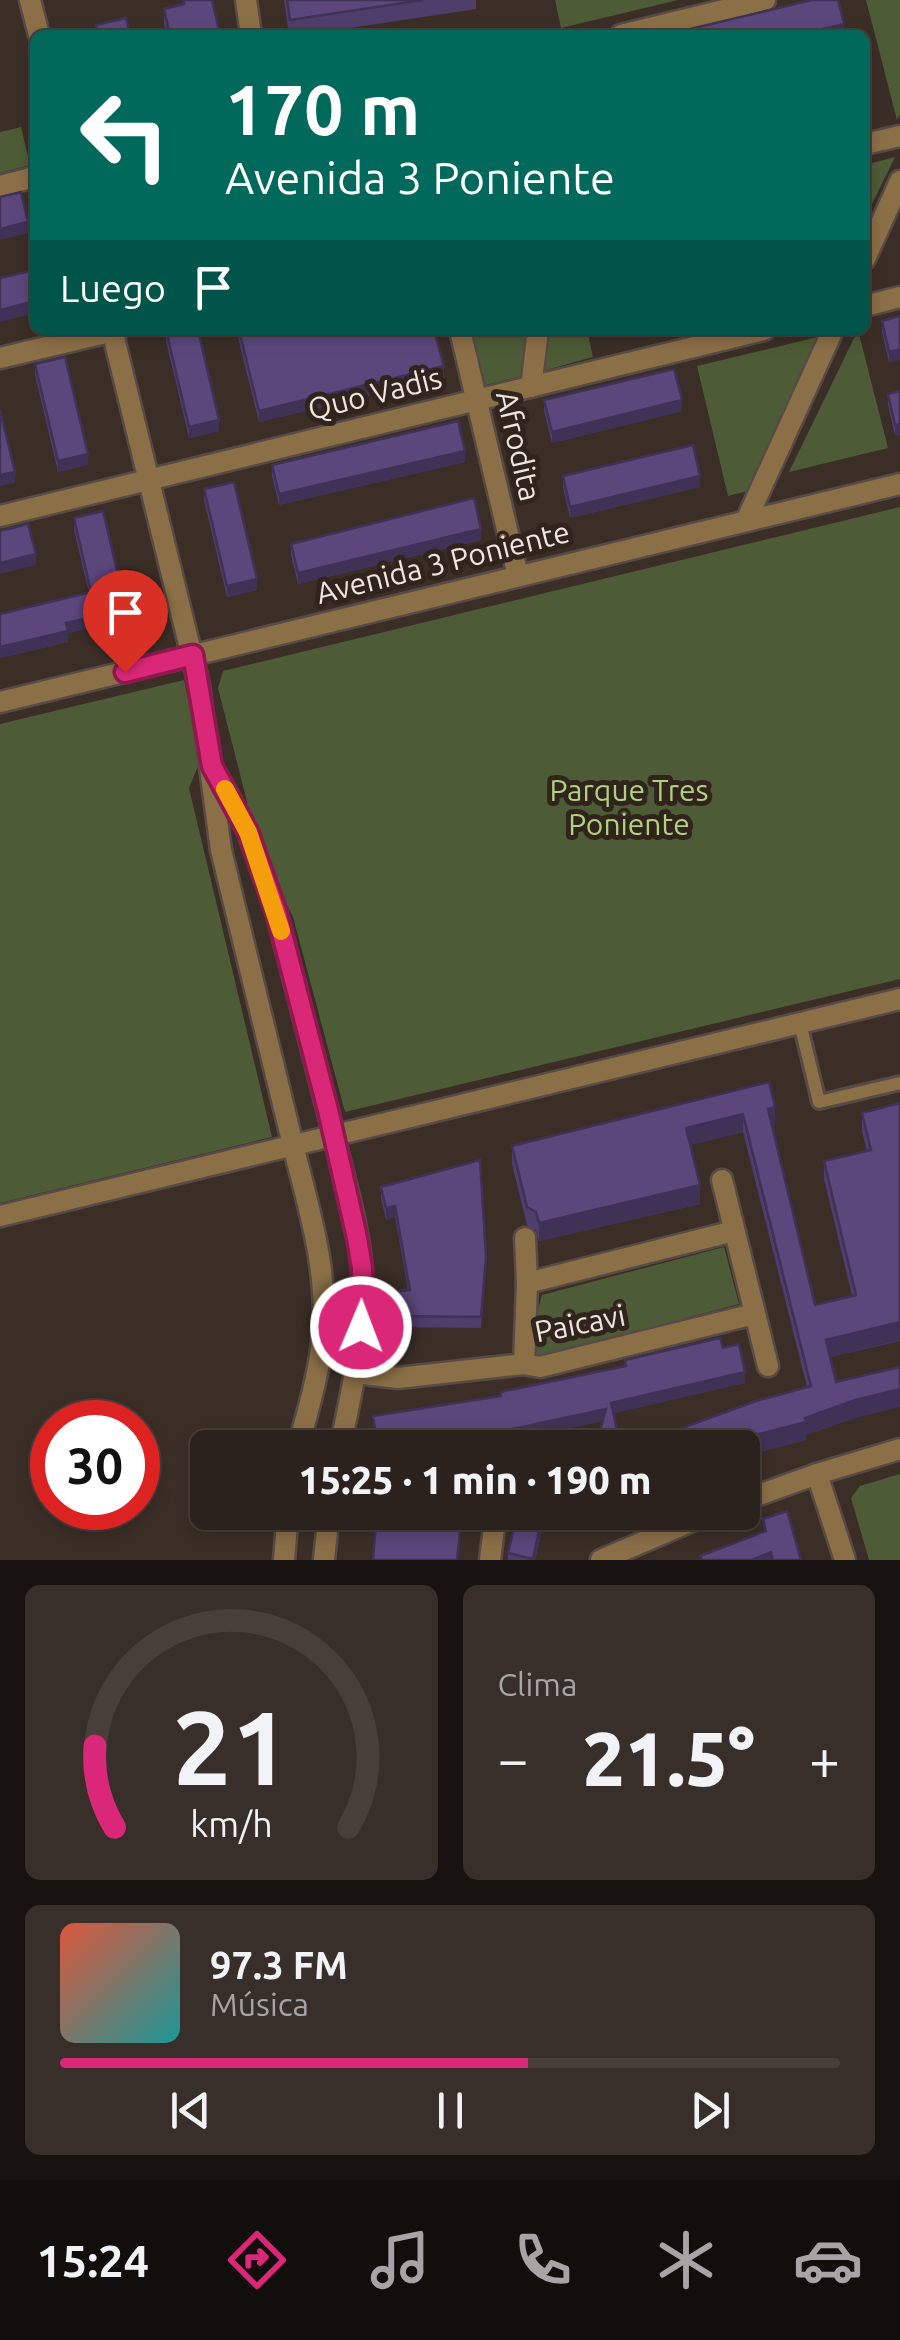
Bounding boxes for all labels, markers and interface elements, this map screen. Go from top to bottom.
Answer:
icon: left [60,70,190,200]
text: 170 m [225,70,420,148]
text: Avenida 3 Poniente [225,152,615,203]
icon: arrive [186,260,241,315]
text: Luego [60,267,166,309]
street label: Quo Vadis [304,360,445,426]
street label: Afrodita [490,387,548,504]
street label: Avenida 3 Poniente [313,514,573,610]
pin [83,570,168,673]
icon: arrive [98,585,153,640]
park label: Parque Tres Poniente [549,773,709,841]
position arrow [309,1275,413,1379]
street label: Paicavi [532,1298,628,1348]
speed limit sign: 30 [30,1400,160,1530]
text: 15:25 · 1 min · 190 m [298,1459,652,1501]
text: Clima [498,1666,577,1702]
text: 21 [173,1688,290,1805]
text: 21.5° [582,1716,755,1800]
text: − [498,1728,529,1789]
text: + [809,1728,840,1789]
text: km/h [190,1804,273,1844]
text: 97.3 FM [210,1944,348,1986]
text: Música [210,1986,309,2022]
icon: previous [163,2083,218,2138]
icon: pause [423,2083,478,2138]
icon: next [683,2083,738,2138]
icon: directions [222,2225,292,2295]
icon: music [365,2225,435,2295]
icon: phone [508,2225,578,2295]
icon: climate [651,2225,721,2295]
icon: car [793,2225,863,2295]
text: 15:24 [36,2235,149,2286]

